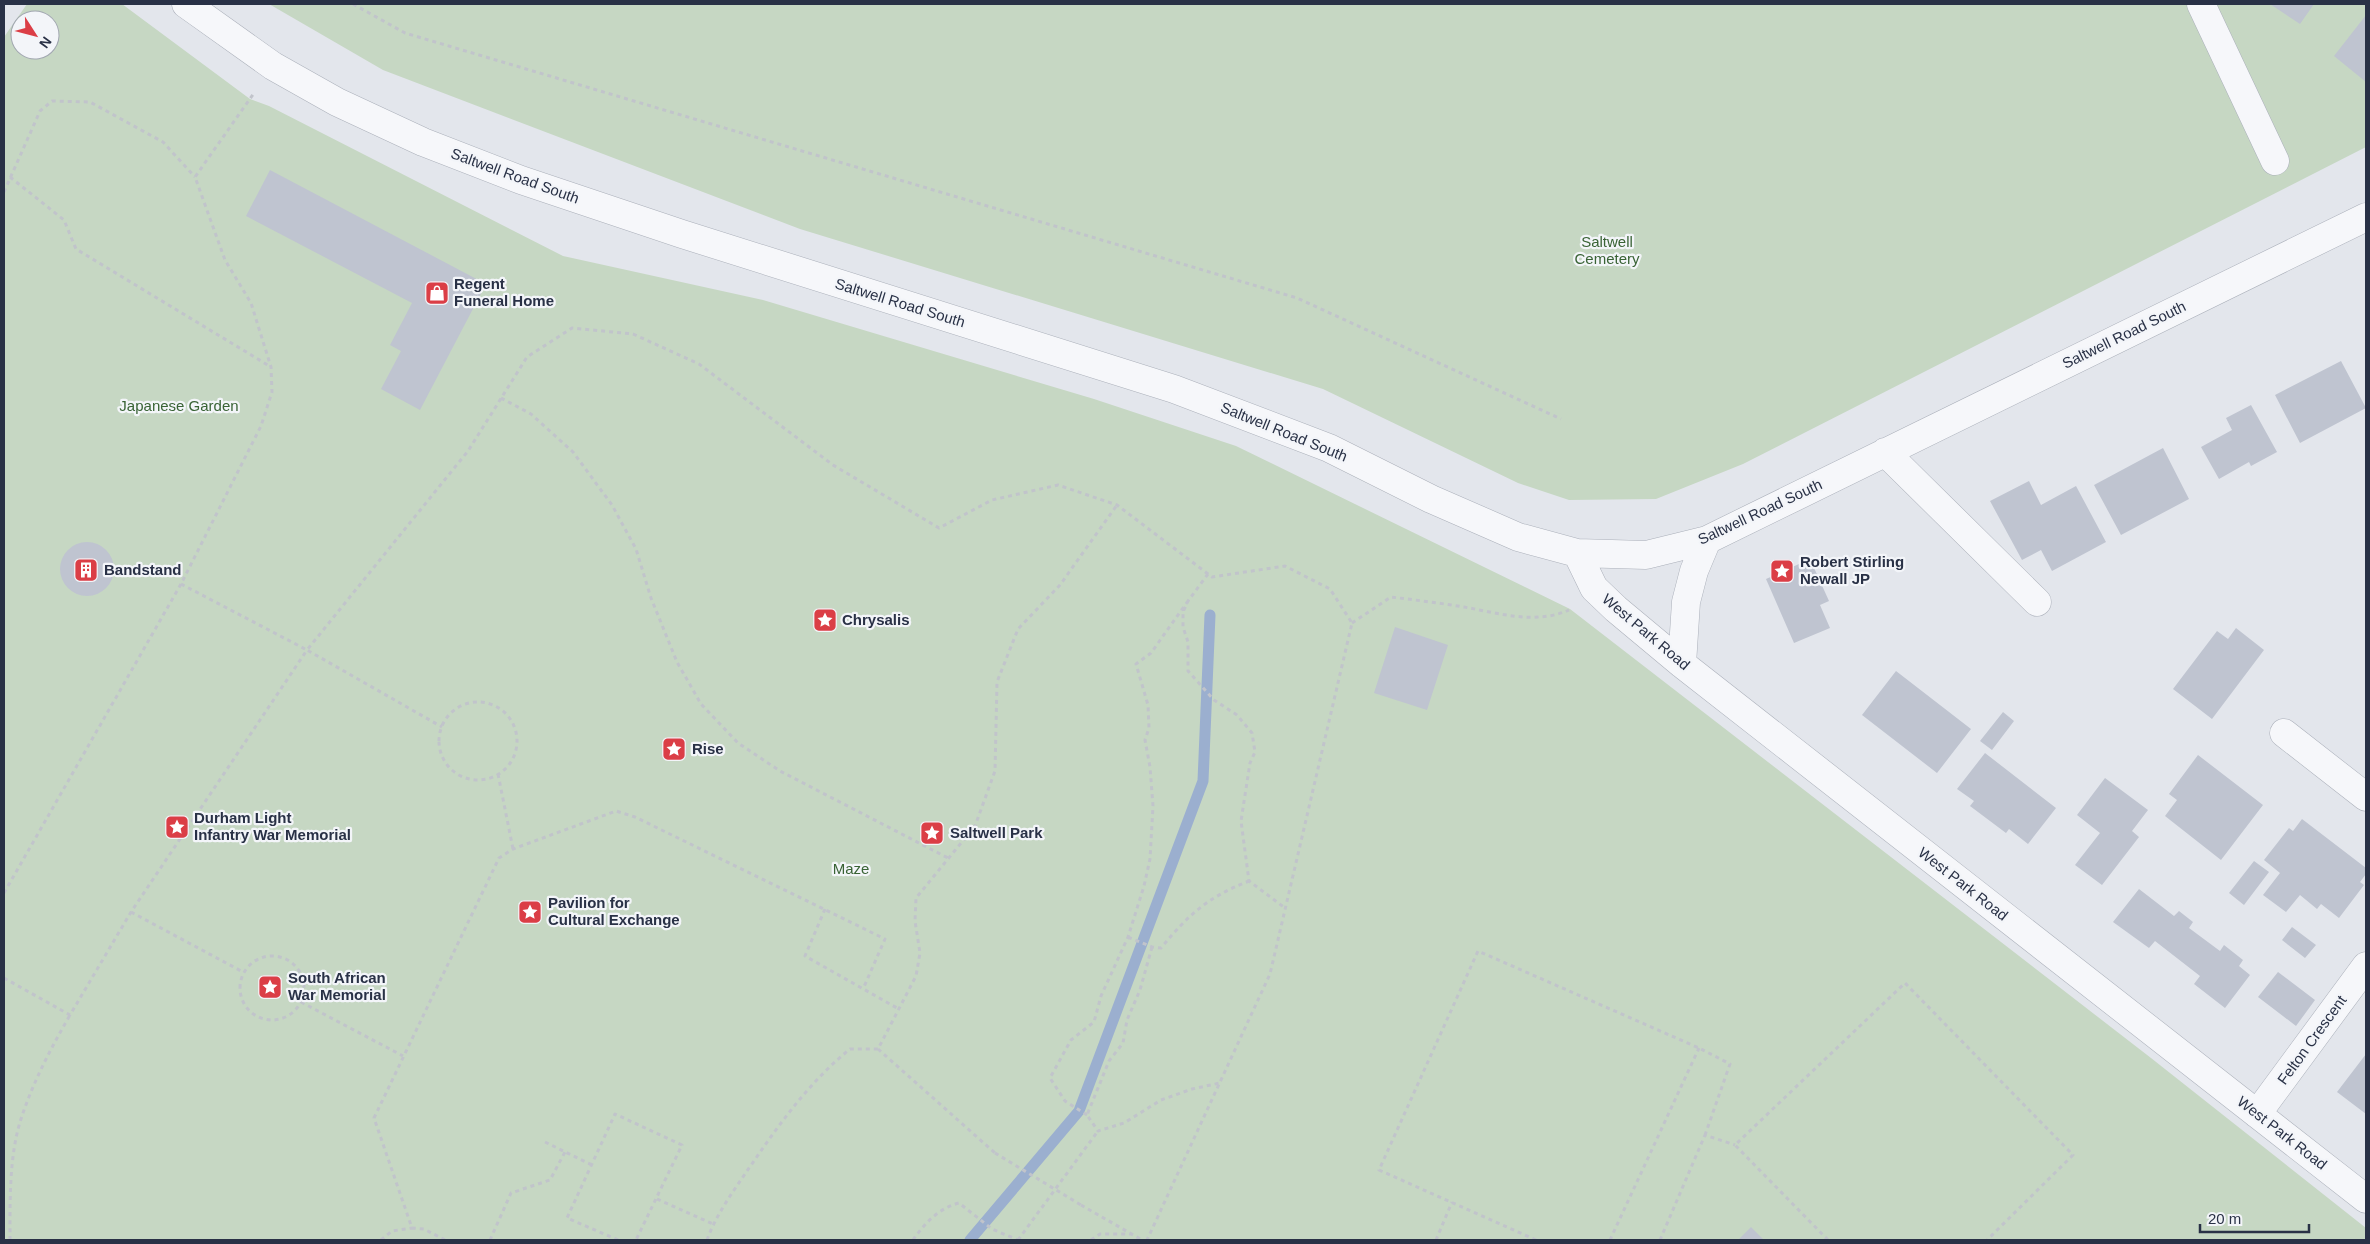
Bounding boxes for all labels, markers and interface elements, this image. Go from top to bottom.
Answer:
north arrow [10,10,60,60]
text: N [36,34,55,51]
street label: Saltwell Road South [449,144,582,207]
park label: Saltwell Cemetery [1574,233,1640,267]
place label: Regent Funeral Home [454,275,554,309]
street label: Saltwell Road South [833,275,967,330]
shop icon: Regent Funeral Home [424,280,450,306]
street label: Saltwell Road South [2059,297,2188,372]
park label: Japanese Garden [119,397,239,414]
street label: Saltwell Road South [1218,398,1350,465]
street label: Saltwell Road South [1695,475,1825,548]
place label: Robert Stirling Newall JP [1800,553,1904,587]
building icon: Bandstand [73,557,99,583]
place icon: Robert Stirling Newall JP [1769,558,1795,584]
place label: Bandstand [104,561,182,578]
street label: West Park Road [1599,590,1694,673]
place icon: Chrysalis [812,607,838,633]
place label: Chrysalis [842,611,910,628]
place icon: Rise [661,736,687,762]
place label: Rise [692,740,724,757]
place label: Durham Light Infantry War Memorial [194,809,351,843]
place icon: Durham Light Infantry War Memorial [164,814,190,840]
place icon: Saltwell Park [919,820,945,846]
place label: Saltwell Park [950,824,1043,841]
street label: West Park Road [1915,843,2011,924]
park label: Maze [833,860,869,877]
place label: Pavilion for Cultural Exchange [548,894,680,928]
place icon: Pavilion for Cultural Exchange [517,899,543,925]
place label: South African War Memorial [288,969,386,1003]
place icon: South African War Memorial [257,974,283,1000]
street label: Felton Crescent [2274,991,2350,1088]
street label: West Park Road [2234,1092,2330,1173]
scale bar [2200,1202,2309,1234]
text: 20 m [2208,1210,2241,1227]

